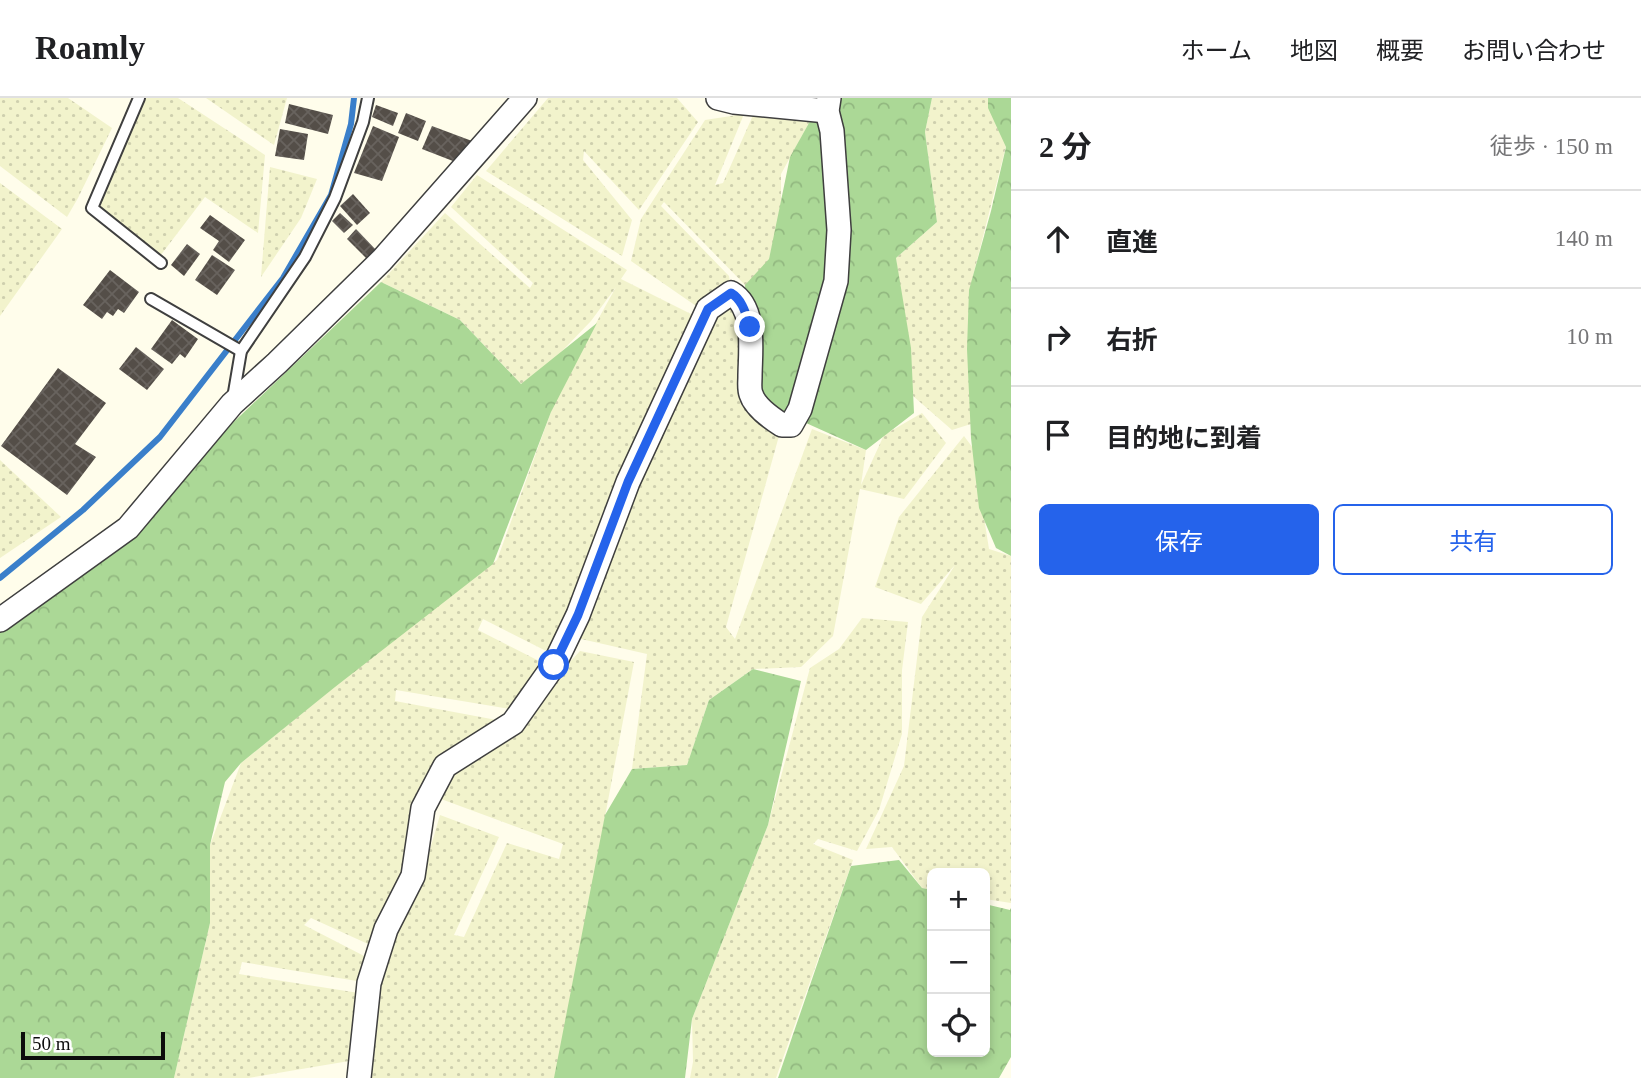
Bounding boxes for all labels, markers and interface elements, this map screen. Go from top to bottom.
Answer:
text: Roamly [35,30,145,66]
text: ホーム [1181,38,1252,64]
text: 地図 [1290,38,1338,64]
text: 概要 [1376,38,1424,64]
text: お問い合わせ [1462,38,1606,64]
text: 2 分 [1039,130,1092,163]
text: 徒歩 · 150 m [1490,134,1613,159]
icon: ahead [1039,220,1077,258]
text: 140 m [1555,226,1613,251]
text: 直進 [1106,228,1158,257]
route end [734,311,765,342]
icon: right [1039,318,1077,356]
text: 10 m [1566,324,1613,349]
text: 右折 [1106,326,1158,355]
icon: arrive [1039,416,1077,454]
text: 目的地に到着 [1106,424,1262,453]
button: 保存 [1039,504,1319,575]
button: 共有 [1333,504,1613,575]
route start [538,649,569,680]
map controls [927,868,990,1057]
button: + [927,868,990,931]
button: − [927,931,990,994]
button: locate [927,994,990,1057]
scale bar [21,1029,164,1061]
text: 50 m [32,1033,71,1054]

